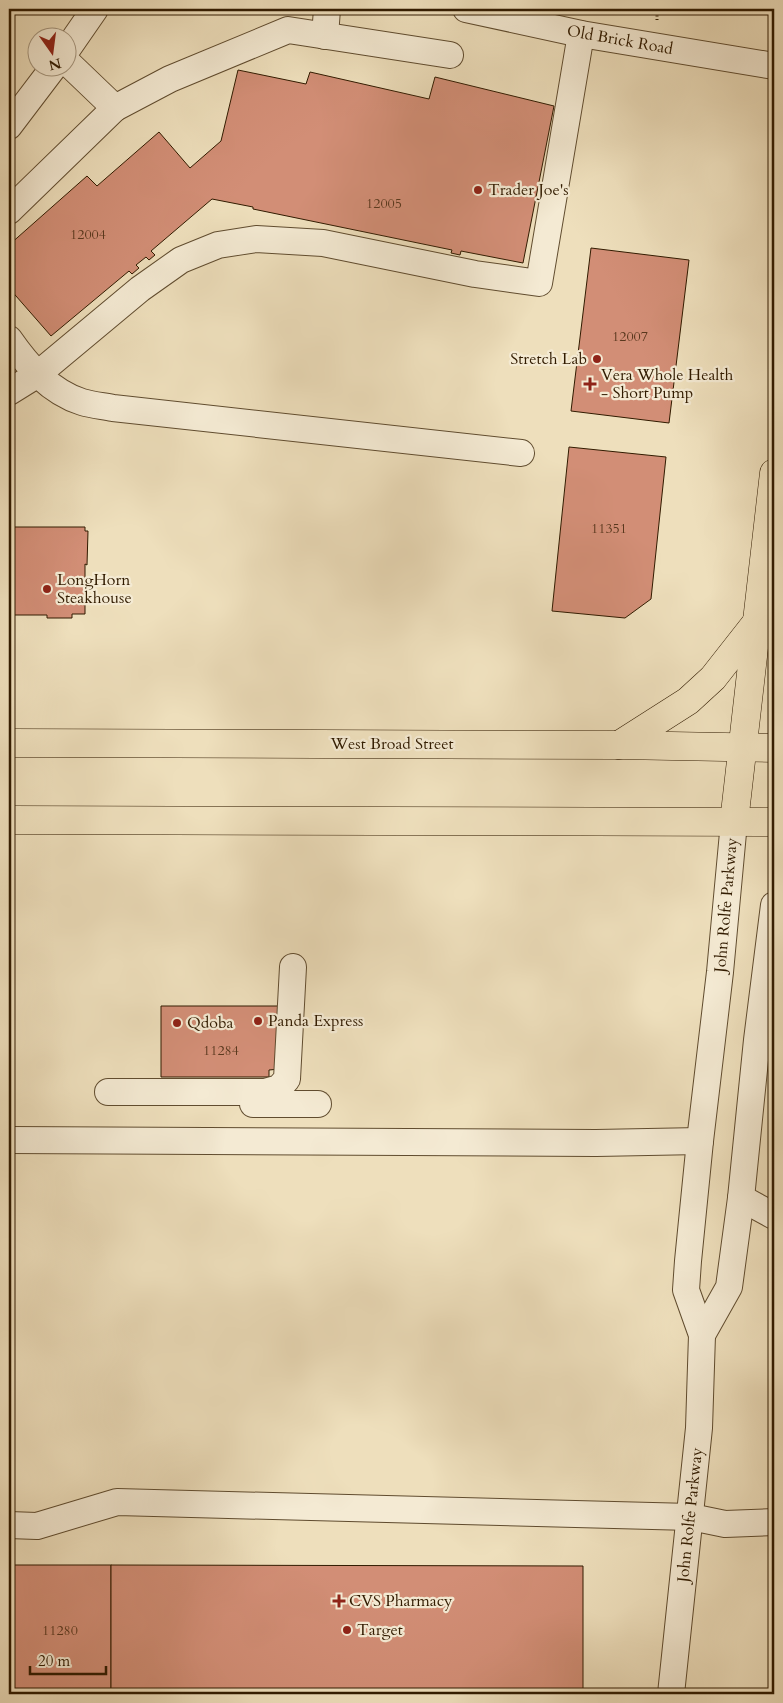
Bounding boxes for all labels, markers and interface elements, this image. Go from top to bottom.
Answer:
street label: Old Brick Road [565,20,675,60]
north arrow [28,28,78,78]
text: N [47,53,63,75]
place label: Trader Joe's [488,179,569,201]
marker: Trader Joe's [472,184,484,196]
house number: 12005 [366,194,402,213]
house number: 12004 [70,225,106,244]
house number: 12007 [612,327,648,346]
place label: Stretch Lab [510,348,587,370]
marker: Stretch Lab [591,353,603,365]
place label: Vera Whole Health - Short Pump [601,364,733,404]
marker: Vera Whole Health - Short Pump [583,377,597,391]
house number: 11351 [591,519,627,538]
place label: LongHorn Steakhouse [57,569,132,609]
marker: LongHorn Steakhouse [41,583,53,595]
street label: West Broad Street [329,733,454,755]
street label: John Rolfe Parkway [709,836,743,975]
place label: Panda Express [268,1010,363,1032]
place label: Qdoba [187,1012,234,1034]
marker: Panda Express [252,1015,264,1027]
marker: Qdoba [171,1017,183,1029]
house number: 11284 [203,1041,239,1060]
street label: John Rolfe Parkway [672,1446,708,1585]
place label: CVS Pharmacy [349,1590,453,1612]
marker: CVS Pharmacy [333,1595,345,1607]
place label: Target [357,1619,403,1641]
house number: 11280 [42,1621,78,1640]
marker: Target [341,1624,353,1636]
scale bar [30,1643,106,1675]
text: 20 m [38,1651,70,1671]

